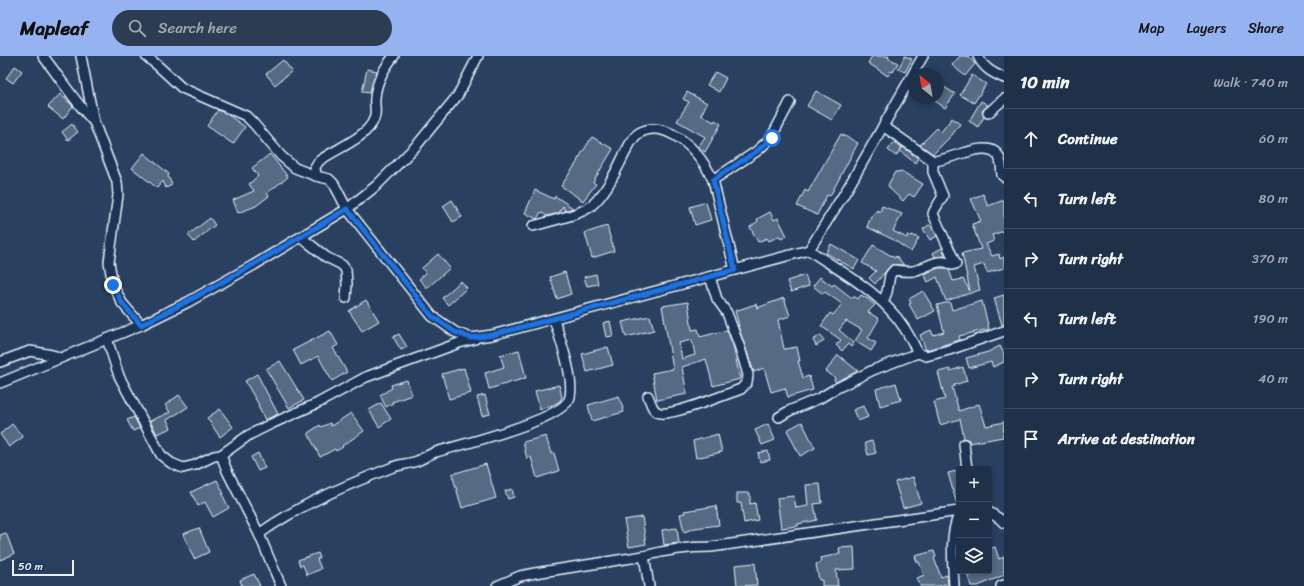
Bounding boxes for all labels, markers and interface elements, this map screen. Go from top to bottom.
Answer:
search box [112,10,392,46]
text: Mapleaf [20,12,88,45]
text: Search here [158,15,237,41]
text: Map [1139,16,1164,41]
text: Layers [1186,16,1226,41]
text: Share [1248,16,1284,41]
icon: search [126,17,148,39]
text: 10 min [1020,67,1069,97]
north arrow [908,68,944,104]
text: Walk · 740 m [1213,71,1288,94]
text: Continue [1058,126,1118,152]
text: 60 m [1259,127,1288,150]
icon: ahead [1020,128,1042,150]
route start [763,129,781,147]
text: Turn left [1058,186,1116,212]
text: 80 m [1259,187,1288,210]
icon: left [1020,188,1042,210]
text: Turn right [1058,246,1123,272]
text: 370 m [1252,247,1288,270]
icon: right [1020,248,1042,270]
route end [104,276,122,294]
text: Turn left [1058,306,1116,332]
text: 190 m [1253,307,1288,330]
icon: left [1020,308,1042,330]
text: Turn right [1058,366,1123,392]
text: 40 m [1258,367,1288,390]
icon: right [1020,368,1042,390]
text: Arrive at destination [1058,426,1195,452]
icon: arrive [1020,428,1042,450]
map controls [956,466,992,574]
button: + [956,466,992,502]
button: − [956,502,992,538]
button: layers [956,538,992,574]
text: 50 m [18,557,43,576]
scale bar [12,558,74,577]

